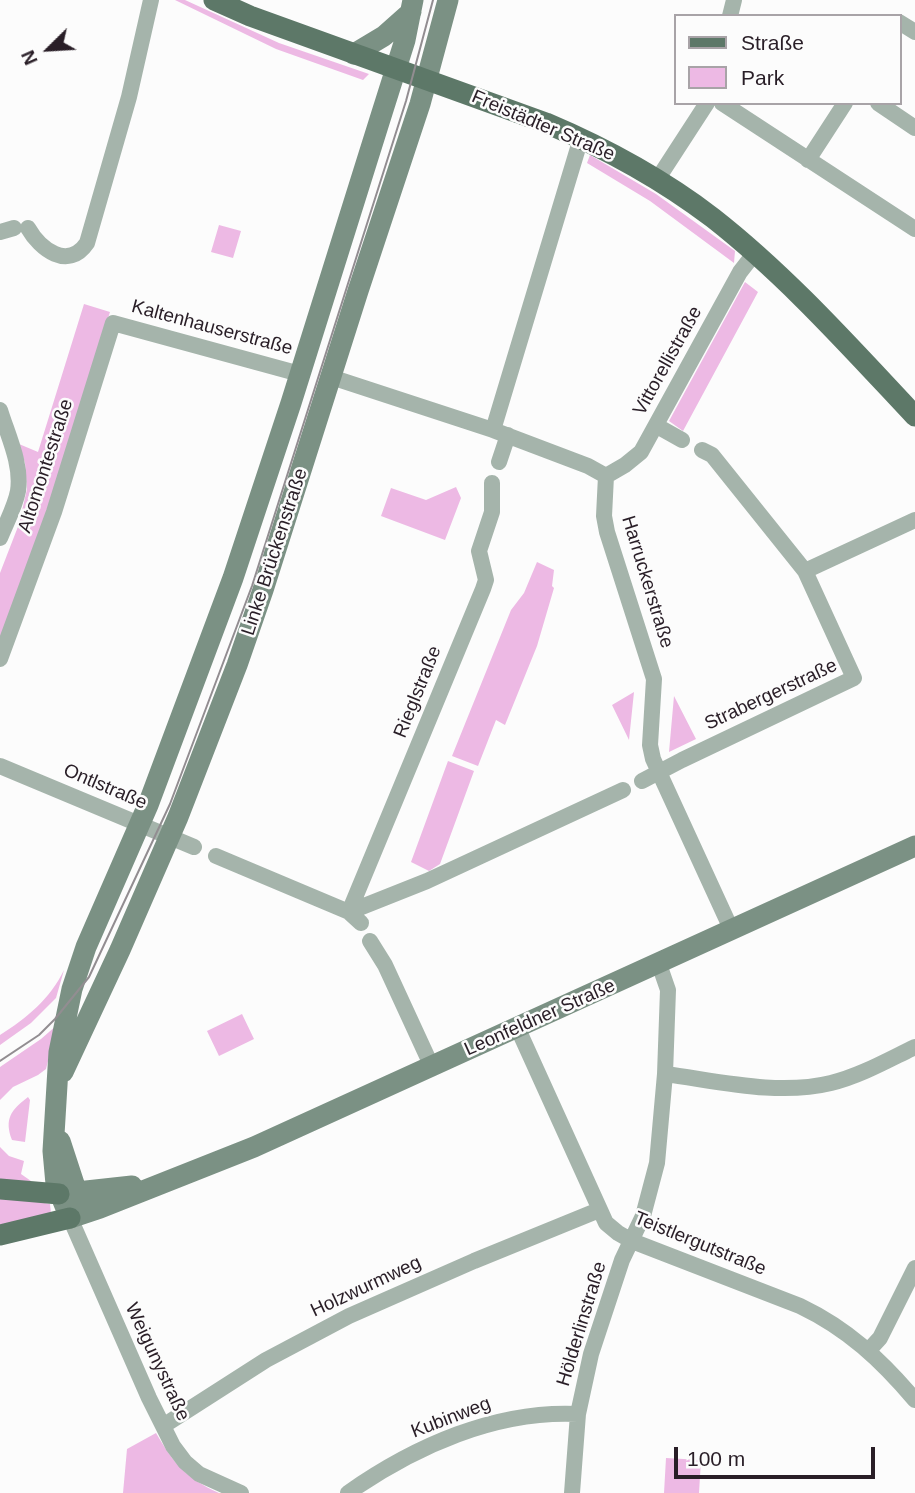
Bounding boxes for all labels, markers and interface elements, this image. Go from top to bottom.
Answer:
north arrow [14,14,84,84]
legend [674,14,901,105]
text: Straße [741,31,804,54]
text: N [17,47,42,68]
text: Park [741,66,784,89]
street label: Freistädter Straße [468,86,618,166]
street label: Kaltenhauserstraße [129,296,295,360]
street label: Vittorellistraße [629,303,707,419]
street label: Altomontestraße [14,396,78,536]
street label: Linke Brückenstraße [237,466,313,638]
street label: Harruckerstraße [616,513,678,651]
street label: Rieglstraße [389,643,447,741]
street label: Strabergerstraße [701,654,841,736]
street label: Ontlstraße [60,759,150,815]
street label: Leonfeldner Straße [461,975,619,1061]
street label: Teistlergutstraße [631,1207,769,1281]
street label: Holzwurmweg [307,1251,425,1323]
street label: Hölderlinstraße [552,1259,612,1389]
street label: Weigunystraße [120,1299,194,1425]
street label: Kubinweg [408,1392,494,1444]
scale bar [677,1434,878,1478]
text: 100 m [687,1447,745,1470]

